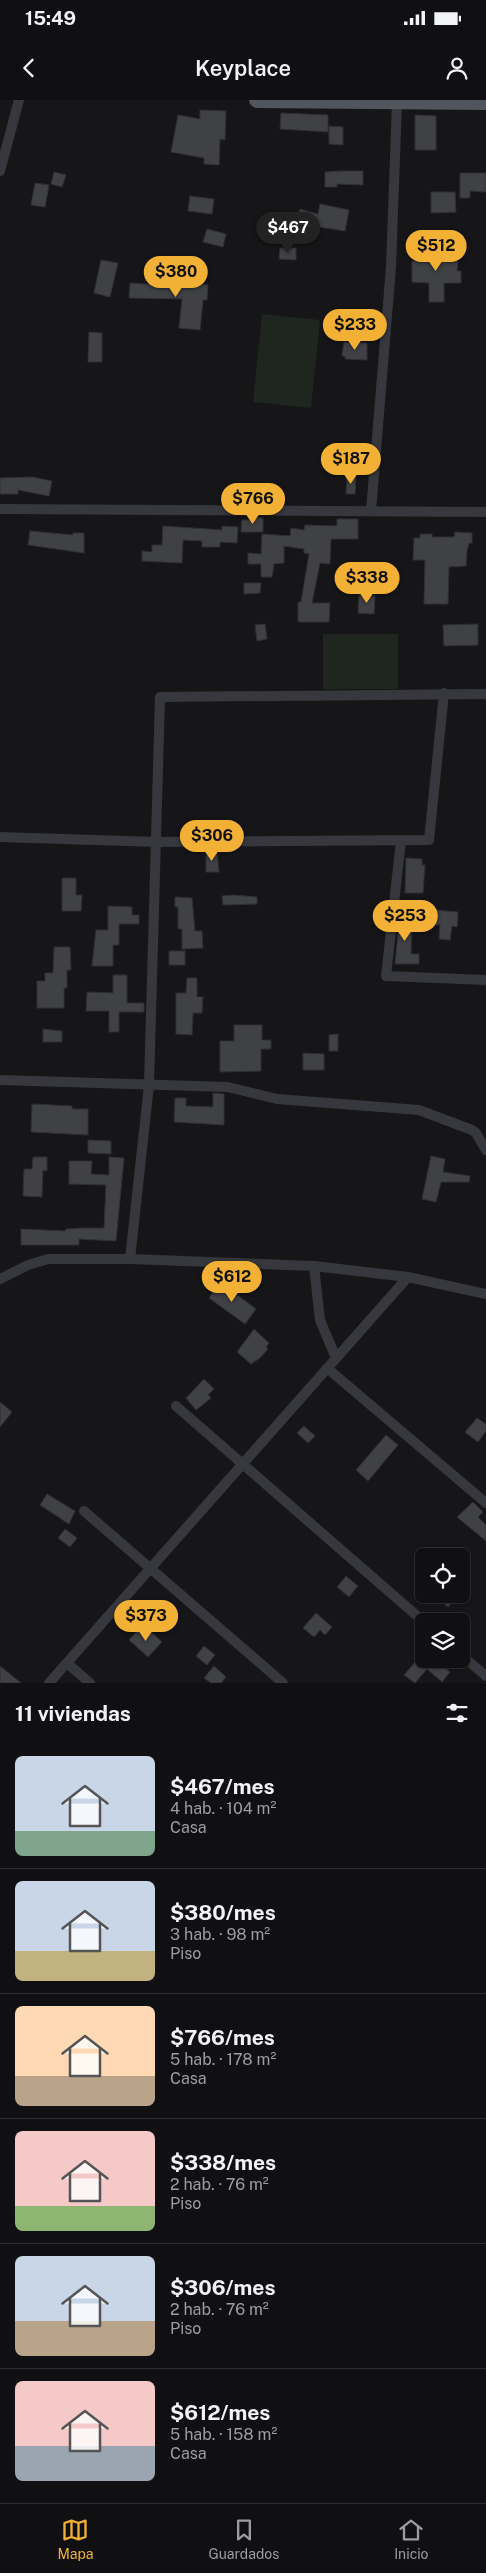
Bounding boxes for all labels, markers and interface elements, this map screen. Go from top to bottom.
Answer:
text: 15:49 [25,7,76,29]
icon: back [15,54,43,82]
icon: person [443,54,471,82]
text: Keyplace [195,55,291,81]
pin: $467 [258,212,318,254]
text: $467 [267,218,309,237]
pin: $512 [406,230,466,272]
text: $512 [417,236,455,255]
pin: $380 [146,256,206,298]
text: $380 [155,262,197,281]
pin: $233 [325,308,385,351]
text: $233 [334,315,376,334]
pin: $187 [321,442,381,485]
text: $187 [332,449,370,468]
pin: $766 [223,482,283,525]
text: $766 [232,489,274,508]
pin: $338 [337,562,397,604]
text: $338 [346,568,388,587]
pin: $306 [182,820,242,862]
text: $306 [191,826,233,845]
pin: $253 [375,900,435,942]
text: $253 [384,906,426,925]
pin: $612 [202,1260,262,1303]
text: $612 [213,1267,251,1286]
map controls [415,1548,470,1668]
button: locate [415,1548,470,1603]
pin: $373 [116,1600,176,1642]
text: $373 [125,1606,167,1625]
button: layers [415,1613,470,1668]
icon: filters [443,1699,471,1727]
text: 11 viviendas [15,1701,131,1726]
text: $467/mes [170,1774,275,1799]
icon: home [55,1776,115,1836]
text: 4 hab. · 104 m² [170,1799,276,1818]
text: Casa [170,1818,207,1837]
text: $380/mes [170,1900,276,1925]
icon: home [55,1901,115,1961]
text: 3 hab. · 98 m² [170,1925,270,1944]
text: Piso [170,1944,201,1963]
text: $766/mes [170,2025,275,2050]
icon: home [55,2026,115,2086]
text: 5 hab. · 178 m² [170,2050,276,2069]
text: Casa [170,2069,207,2088]
text: $338/mes [170,2150,276,2175]
icon: home [55,2151,115,2211]
text: 2 hab. · 76 m² [170,2175,269,2194]
text: Piso [170,2194,201,2213]
text: $306/mes [170,2275,275,2300]
icon: home [55,2276,115,2336]
text: 2 hab. · 76 m² [170,2300,269,2319]
text: Piso [170,2319,201,2338]
text: $612/mes [170,2400,270,2425]
icon: home [55,2401,115,2461]
text: 5 hab. · 158 m² [170,2425,277,2444]
text: Casa [170,2444,207,2463]
tab: Mapa [57,2516,94,2562]
tab: Guardados [208,2516,279,2562]
tab: Inicio [394,2516,429,2562]

